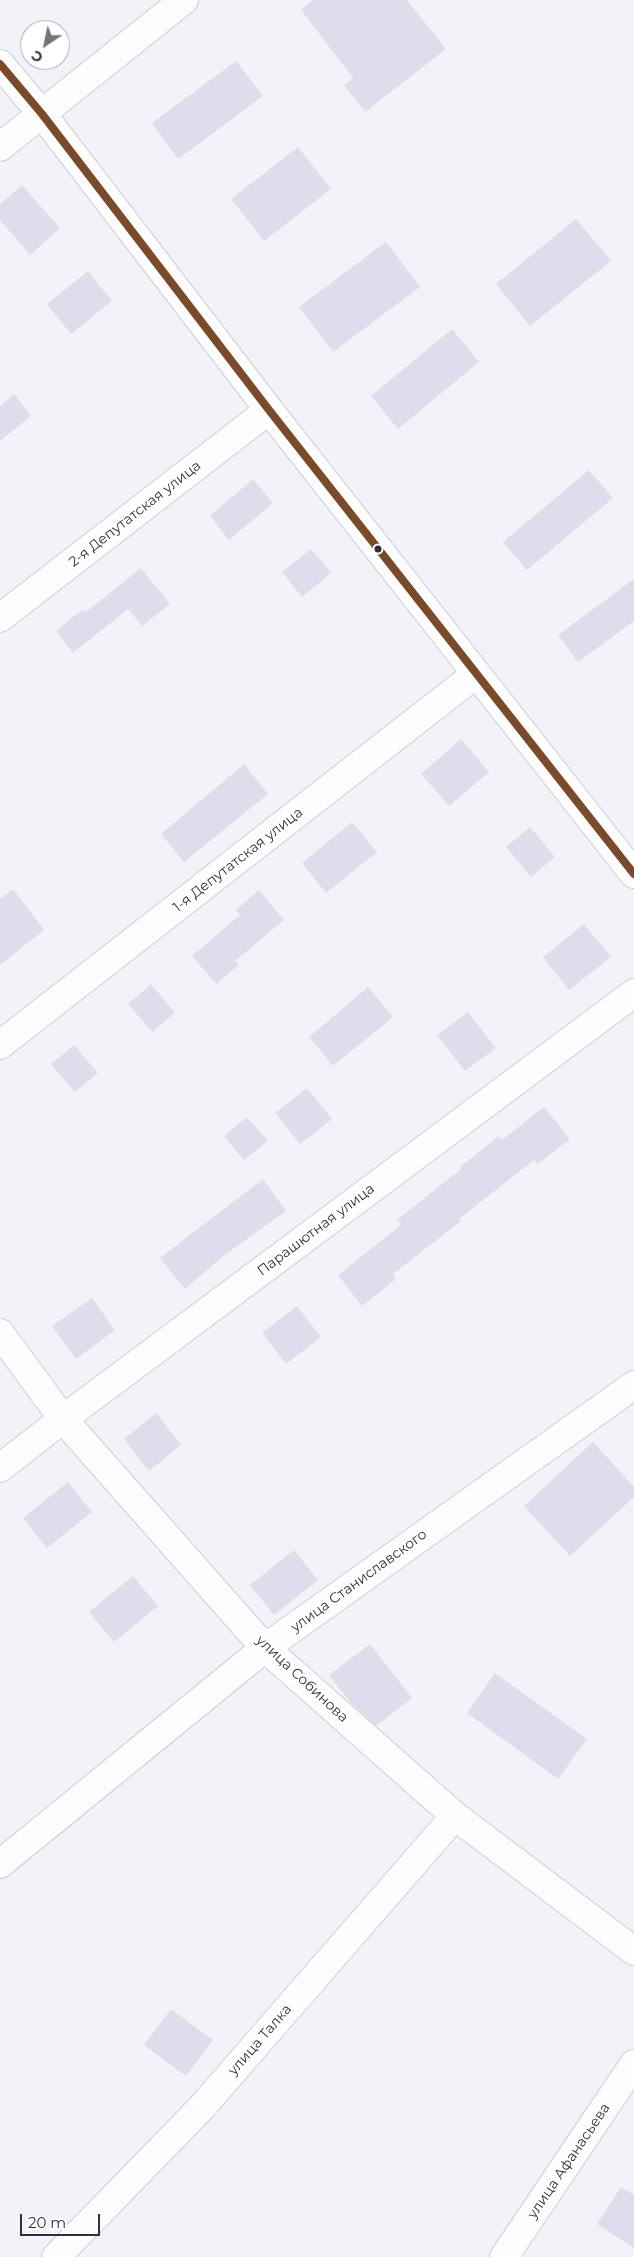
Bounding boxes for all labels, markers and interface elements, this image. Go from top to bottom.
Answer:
north arrow [20,20,70,70]
text: С [28,46,46,67]
street label: 2-я Депутатская улица [66,457,204,571]
unlabelled marker [373,544,383,554]
street label: 1-я Депутатская улица [170,804,306,916]
street label: Парашютная улица [254,1180,378,1280]
street label: улица Станиславского [288,1526,430,1636]
street label: улица Собинова [252,1632,352,1726]
street label: улица Талка [225,2001,295,2079]
street label: улица Афанасьева [524,2100,614,2222]
scale bar [22,2204,102,2236]
text: 20 m [28,2213,66,2232]

